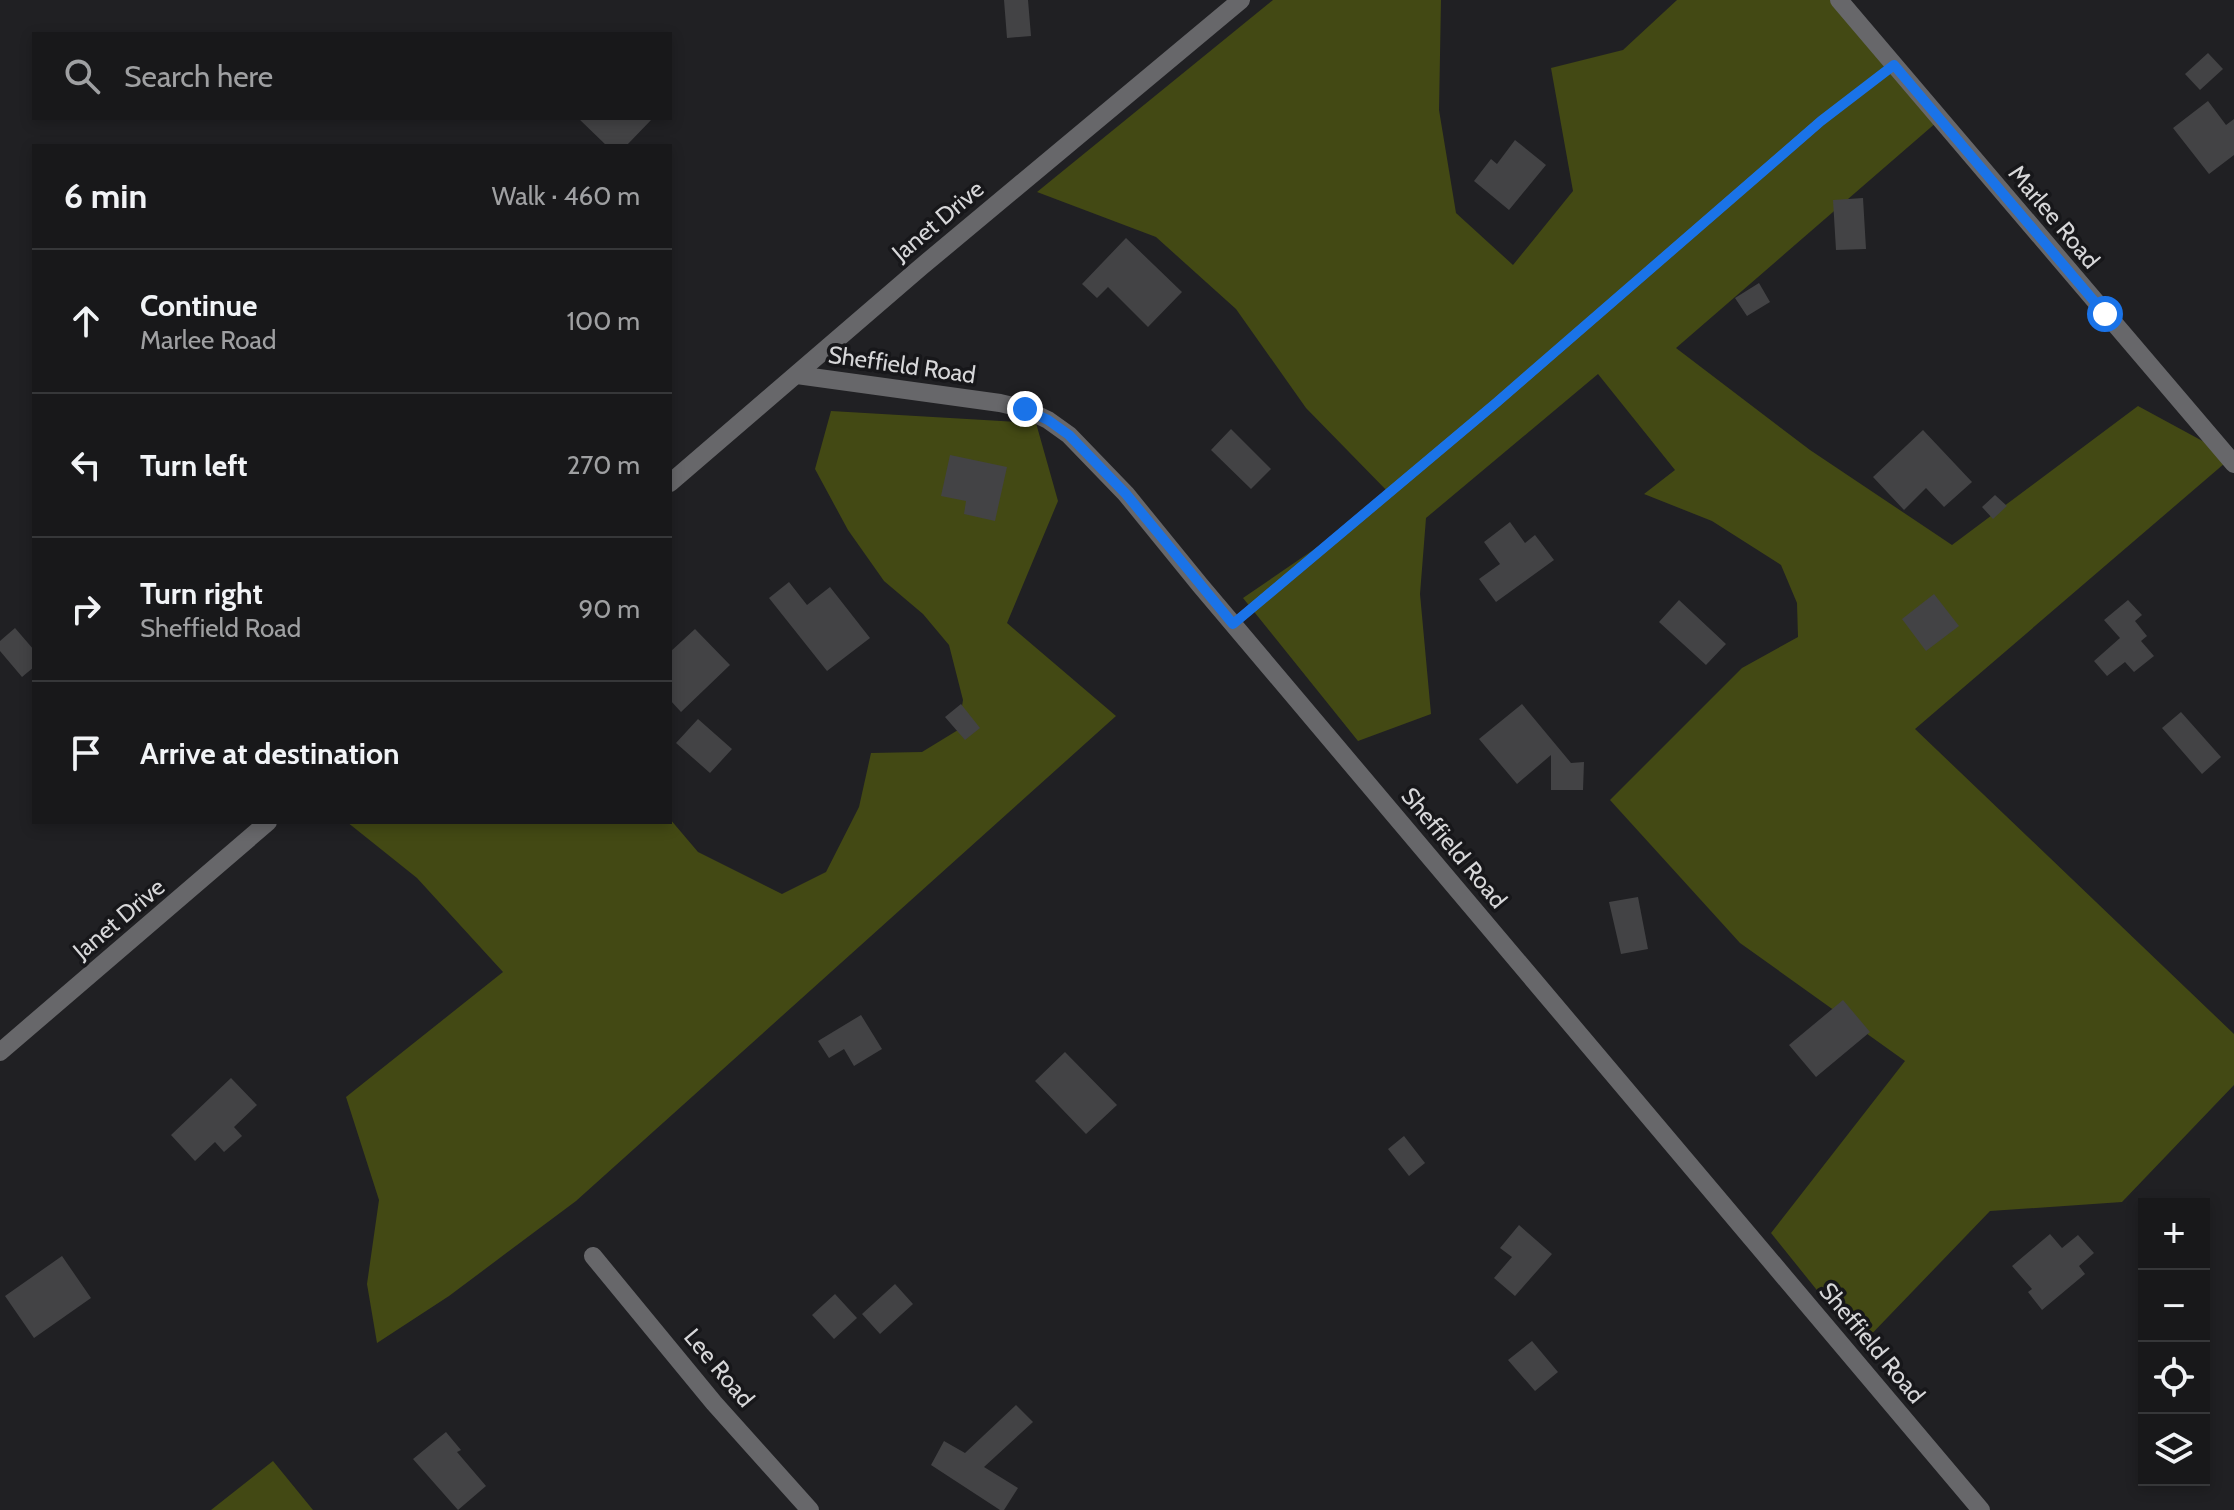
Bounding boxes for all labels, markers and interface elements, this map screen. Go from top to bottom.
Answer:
search box [32,32,672,120]
icon: search [60,54,104,98]
text: Search here [124,58,273,95]
street label: Marlee Road [2003,159,2106,274]
street label: Janet Drive [885,174,989,268]
text: 6 min [64,175,147,217]
text: Walk · 460 m [492,180,640,212]
text: Continue [140,287,257,324]
route start [2087,296,2123,332]
icon: ahead [64,299,108,343]
text: 100 m [567,305,640,337]
text: Marlee Road [140,324,277,356]
street label: Sheffield Road [826,340,978,389]
route end [1007,391,1043,427]
icon: left [64,443,108,487]
text: Turn left [140,447,248,484]
text: 270 m [567,449,640,481]
text: Turn right [140,575,263,612]
icon: right [64,587,108,631]
text: 90 m [578,593,640,625]
text: Sheffield Road [140,612,301,644]
icon: arrive [64,731,108,775]
text: Arrive at destination [140,735,400,772]
street label: Sheffield Road [1395,781,1513,914]
street label: Janet Drive [66,872,170,966]
map controls [2138,1198,2210,1486]
button: + [2138,1198,2210,1270]
button: − [2138,1270,2210,1342]
street label: Sheffield Road [1813,1276,1931,1409]
street label: Lee Road [678,1322,761,1413]
button: locate [2138,1342,2210,1414]
button: layers [2138,1414,2210,1486]

